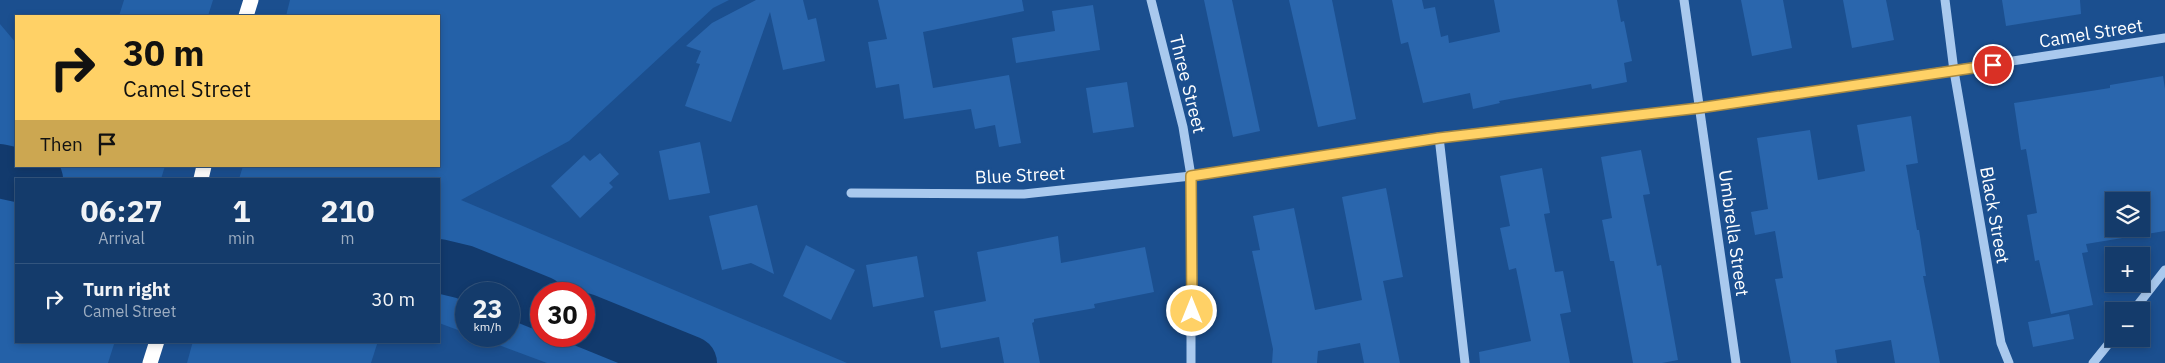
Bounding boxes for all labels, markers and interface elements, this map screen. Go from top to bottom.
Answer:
street label: Camel Street [2037,13,2145,53]
text: 30 m [123,30,205,76]
street label: Three Street [1165,32,1211,136]
icon: right [40,35,105,100]
pin [1972,44,2014,86]
icon: arrive [1979,51,2007,79]
text: Camel Street [123,74,251,103]
icon: arrive [93,130,121,158]
text: Then [40,132,83,156]
street label: Blue Street [974,161,1066,189]
street label: Black Street [1975,165,2015,265]
street label: Umbrella Street [1714,168,1754,298]
text: 06:27 [81,191,162,230]
text: 1 [232,191,250,230]
text: 210 [320,191,374,230]
map controls [2105,192,2150,347]
button: layers [2105,192,2150,237]
text: Arrival [98,228,145,248]
text: min [228,228,255,248]
text: m [340,228,354,248]
button: + [2105,247,2150,292]
text: Turn right [83,277,170,301]
speed limit sign: 30 [530,282,595,347]
position arrow [1165,284,1217,336]
icon: right [40,285,68,313]
text: 30 m [371,287,415,311]
text: 23 [472,292,503,325]
text: Camel Street [83,301,176,321]
button: − [2105,302,2150,347]
text: km/h [473,319,502,334]

